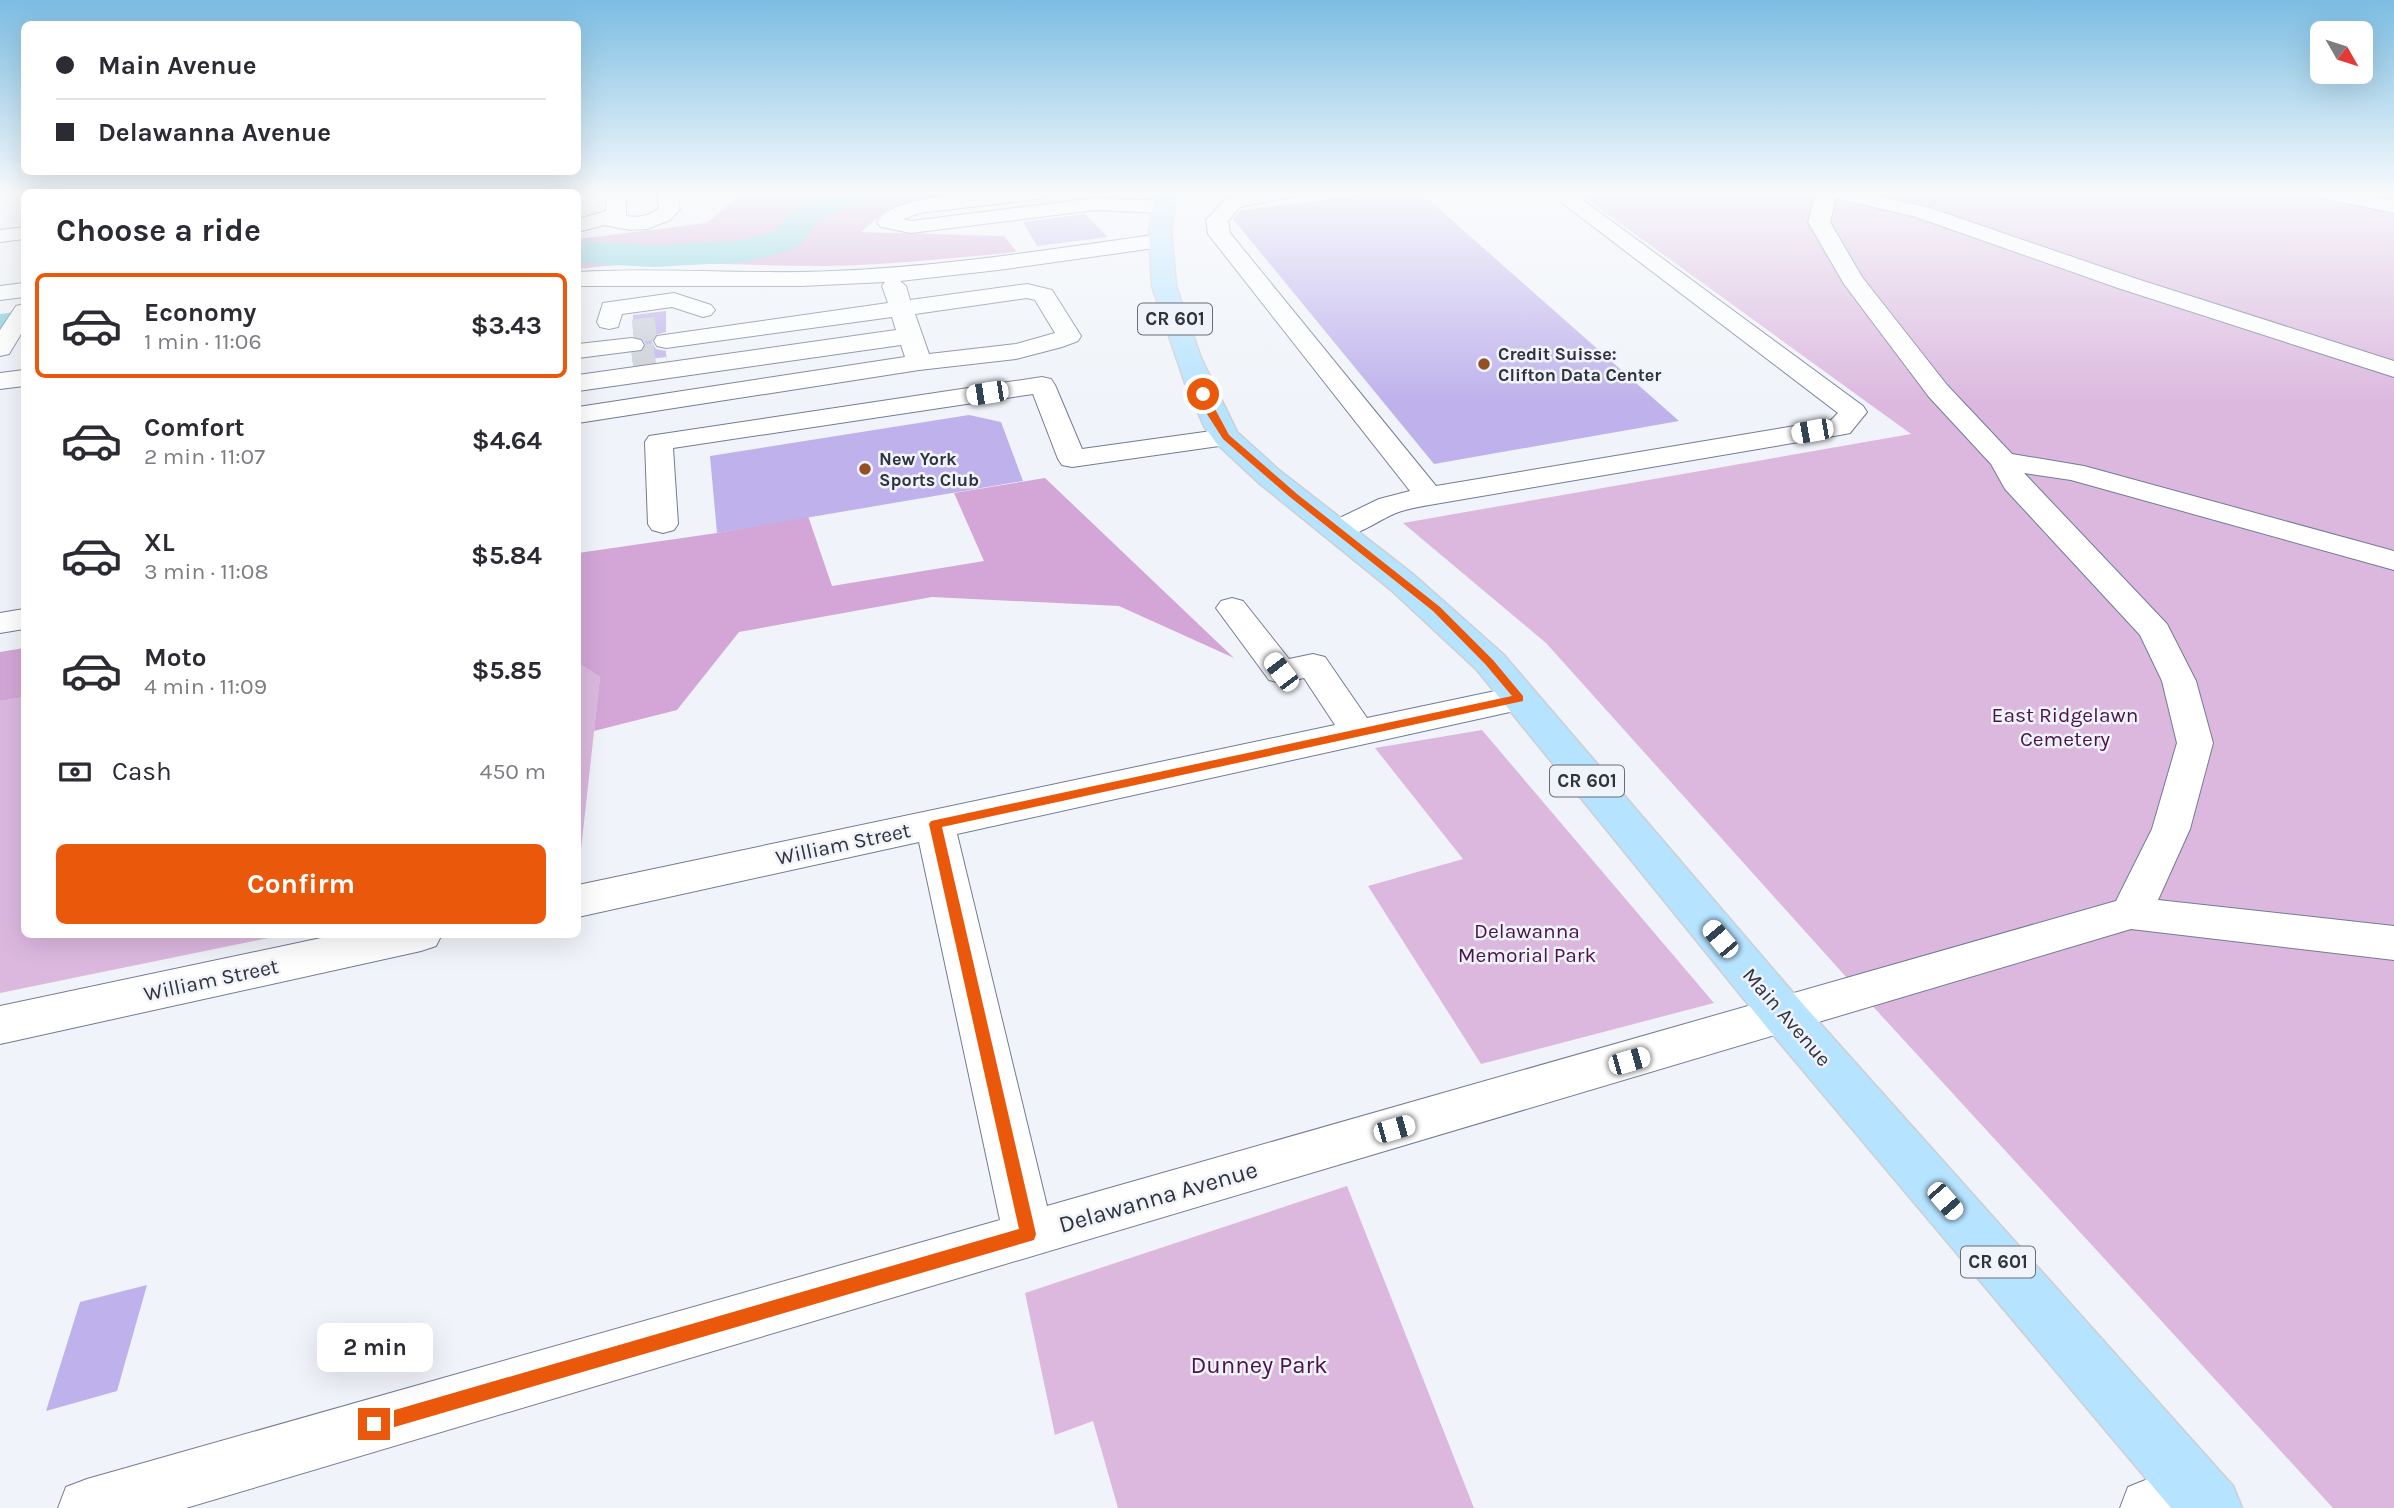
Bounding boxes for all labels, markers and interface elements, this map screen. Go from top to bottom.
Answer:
north arrow [2310,21,2373,84]
map controls [2310,21,2373,84]
text: Main Avenue [98,50,257,81]
text: Delawanna Avenue [98,117,331,148]
text: Choose a ride [56,212,261,249]
icon: car [60,294,123,357]
text: Economy [144,297,256,328]
road number: CR 601 [1138,304,1212,334]
text: $3.43 [471,310,542,341]
text: 1 min · 11:06 [144,328,262,355]
place label: Credit Suisse: Clifton Data Center [1498,343,1661,386]
marker: Credit Suisse: Clifton Data Center [1476,356,1492,372]
route start [1187,378,1219,410]
car [965,379,1010,407]
icon: car [60,409,123,472]
text: Comfort [144,412,245,443]
car [1790,417,1835,445]
text: $4.64 [472,425,542,456]
text: 2 min · 11:07 [144,443,265,470]
place label: New York Sports Club [879,448,979,491]
marker: New York Sports Club [857,461,873,477]
icon: car [60,524,123,587]
text: XL [144,527,175,558]
text: $5.84 [471,540,542,571]
text: 3 min · 11:08 [144,558,269,585]
icon: car [60,639,123,702]
text: Moto [144,642,206,673]
car [1260,649,1303,695]
text: $5.85 [471,655,542,686]
text: 4 min · 11:09 [144,673,267,700]
park label: East Ridgelawn Cemetery [1992,703,2138,751]
icon: cash [56,753,94,791]
text: Cash [112,756,172,787]
text: 450 m [480,758,546,785]
road number: CR 601 [1550,766,1624,796]
street label: William Street [774,818,913,870]
button: Confirm [56,844,546,924]
car [1699,916,1742,962]
park label: Delawanna Memorial Park [1458,919,1596,967]
street label: William Street [142,954,281,1006]
street label: Main Avenue [1738,963,1836,1071]
car [1606,1045,1653,1077]
car [1371,1113,1418,1145]
street label: Delawanna Avenue [1055,1155,1261,1239]
car [1924,1178,1967,1224]
road number: CR 601 [1961,1246,2035,1278]
callout: 2 min [316,1322,432,1372]
text: 2 min [343,1334,407,1361]
park label: Dunney Park [1190,1351,1328,1379]
route end [358,1408,390,1440]

